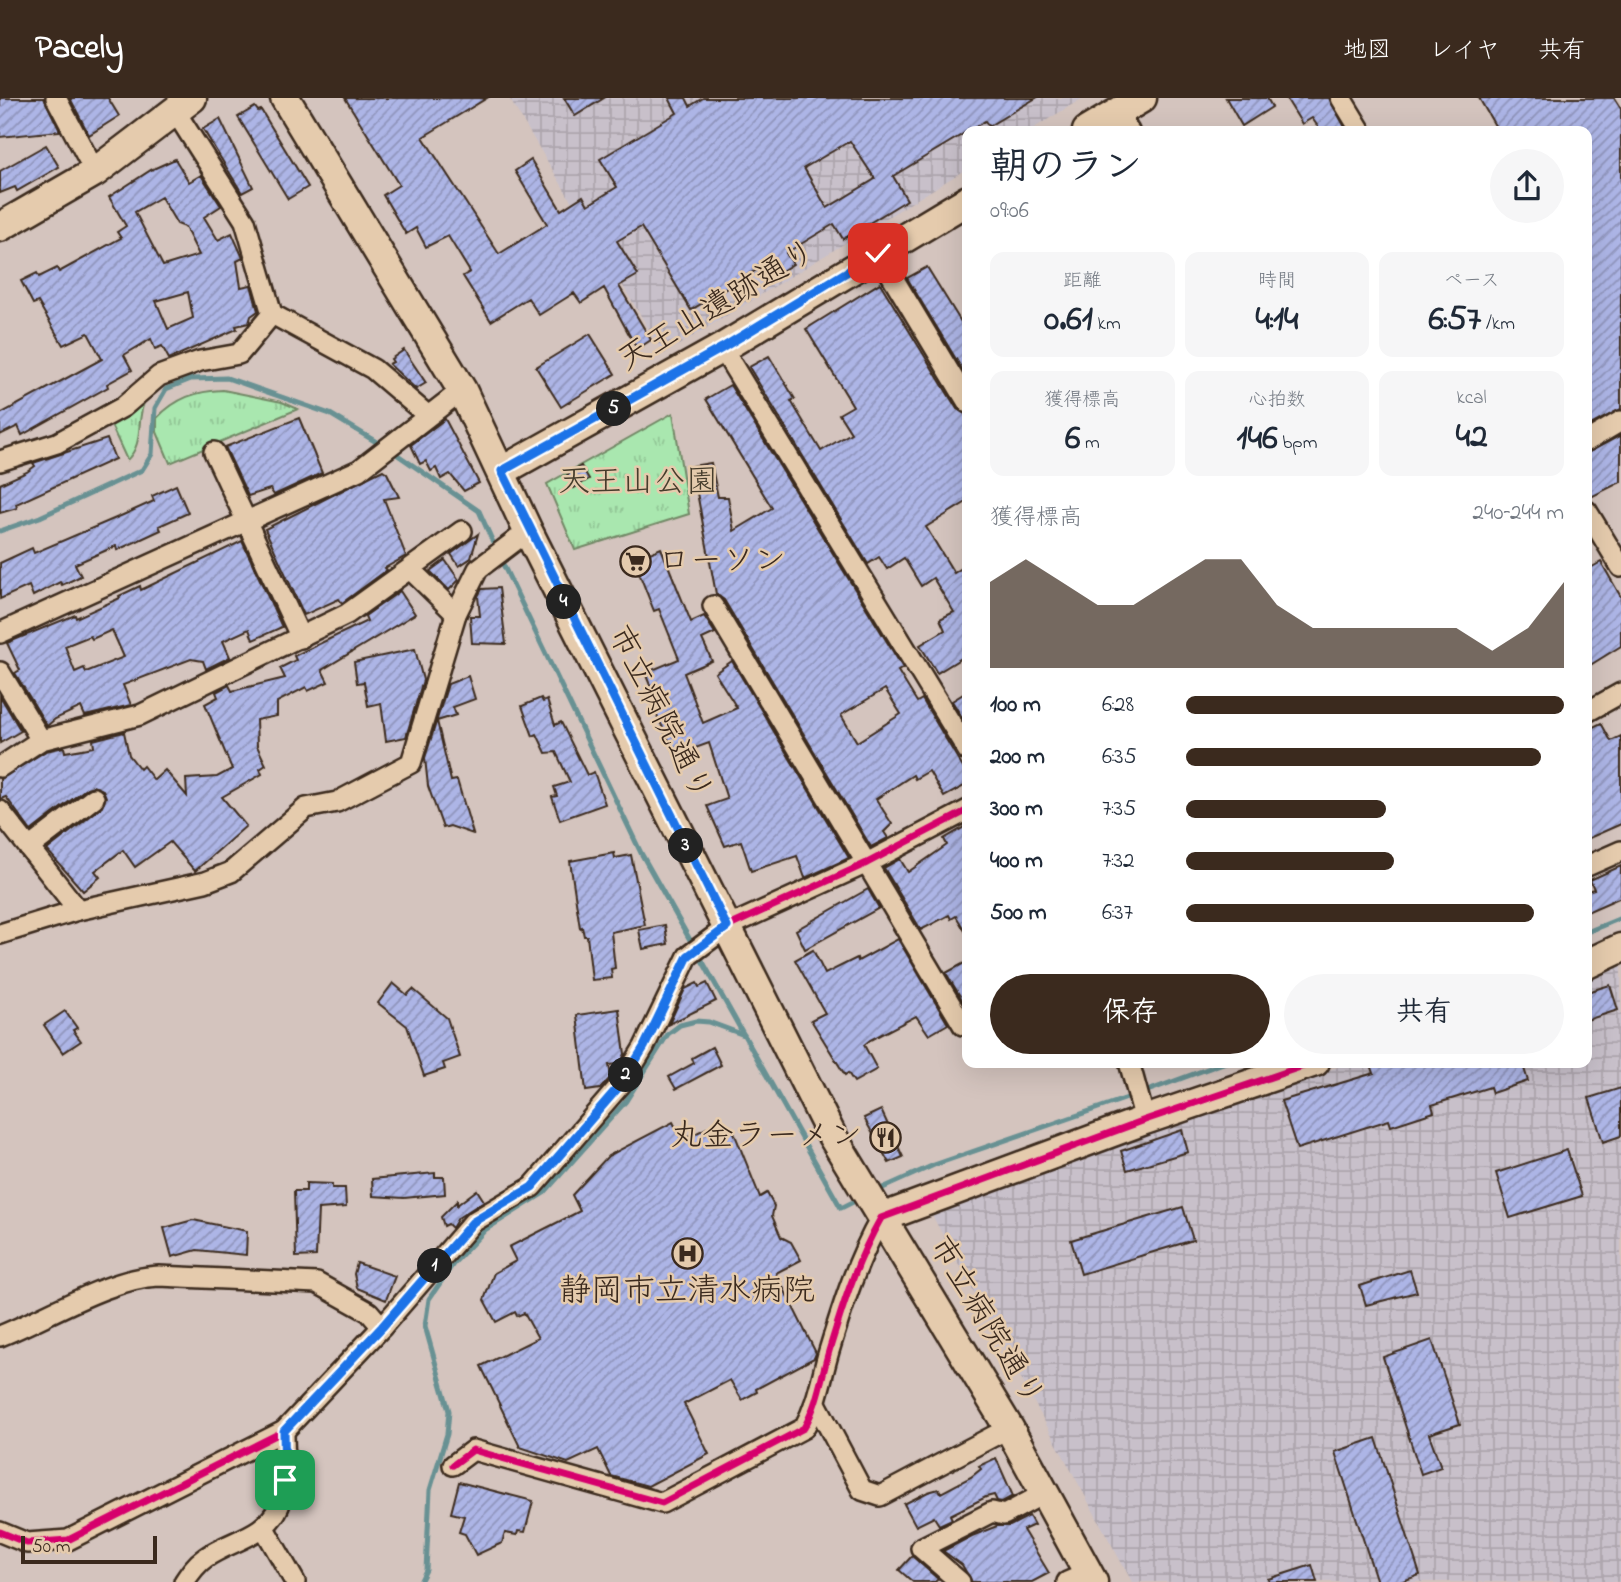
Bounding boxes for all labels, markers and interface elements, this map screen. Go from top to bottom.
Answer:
text: Pacely [35,25,123,73]
text: 地図 [1343,34,1391,69]
text: レイヤ [1429,34,1500,69]
text: 共有 [1538,34,1586,69]
text: 朝のラン [990,141,1142,197]
button: share [1490,149,1564,223]
text: 09:06 [990,195,1029,228]
pin [848,223,908,283]
street label: 天王山遺跡通り [610,229,826,385]
icon: check [859,234,897,272]
text: 距離 [1063,268,1101,295]
text: 時間 [1258,268,1296,295]
text: ペース [1444,268,1500,295]
text: 0.61 [1044,295,1093,346]
text: 4:14 [1256,295,1298,346]
text: 6:57 [1428,295,1481,346]
text: km [1093,311,1121,338]
text: /km [1481,311,1515,338]
text: kcal [1457,385,1487,412]
text: 獲得標高 [1044,387,1120,414]
text: 心拍数 [1248,387,1306,414]
pin: 5 [596,392,632,426]
text: 5 [608,395,619,422]
text: 42 [1456,412,1488,463]
text: 6 [1065,414,1080,465]
text: 146 [1237,414,1278,465]
text: m [1080,430,1100,457]
text: bpm [1278,430,1317,457]
park label: 天王山公園 [558,460,718,507]
text: 240–244 m [1473,497,1564,530]
text: 獲得標高 [990,502,1082,535]
place label: ローソン [658,539,786,586]
supermarket icon: ローソン [618,545,652,579]
pin: 4 [546,584,582,620]
text: 4 [560,588,567,615]
street label: 市立病院通り [594,618,724,810]
text: 100 m [990,689,1041,722]
text: 6:28 [1102,689,1134,722]
text: 200 m [990,741,1045,774]
text: 6:35 [1102,741,1137,774]
text: 300 m [990,793,1043,826]
text: 7:35 [1102,793,1136,826]
pin: 3 [668,828,704,864]
text: 3 [682,832,689,859]
text: 400 m [990,845,1043,878]
text: 7:32 [1102,845,1134,878]
text: 500 m [990,897,1047,930]
text: 6:37 [1102,897,1133,930]
button: 保存 [990,974,1270,1054]
button: 共有 [1284,974,1564,1054]
pin: 2 [608,1058,644,1093]
text: 2 [621,1061,630,1088]
place label: 丸金ラーメン [670,1114,862,1161]
restaurant icon: 丸金ラーメン [868,1120,902,1154]
street label: 市立病院通り [915,1228,1055,1416]
hospital icon: 静岡市立清水病院 [670,1236,704,1270]
pin: 1 [418,1248,452,1284]
text: 1 [431,1252,438,1279]
place label: 静岡市立清水病院 [559,1269,815,1316]
pin [255,1450,315,1510]
icon: arrive [266,1461,304,1499]
scale bar [21,1533,158,1565]
text: 50 m [32,1534,71,1561]

